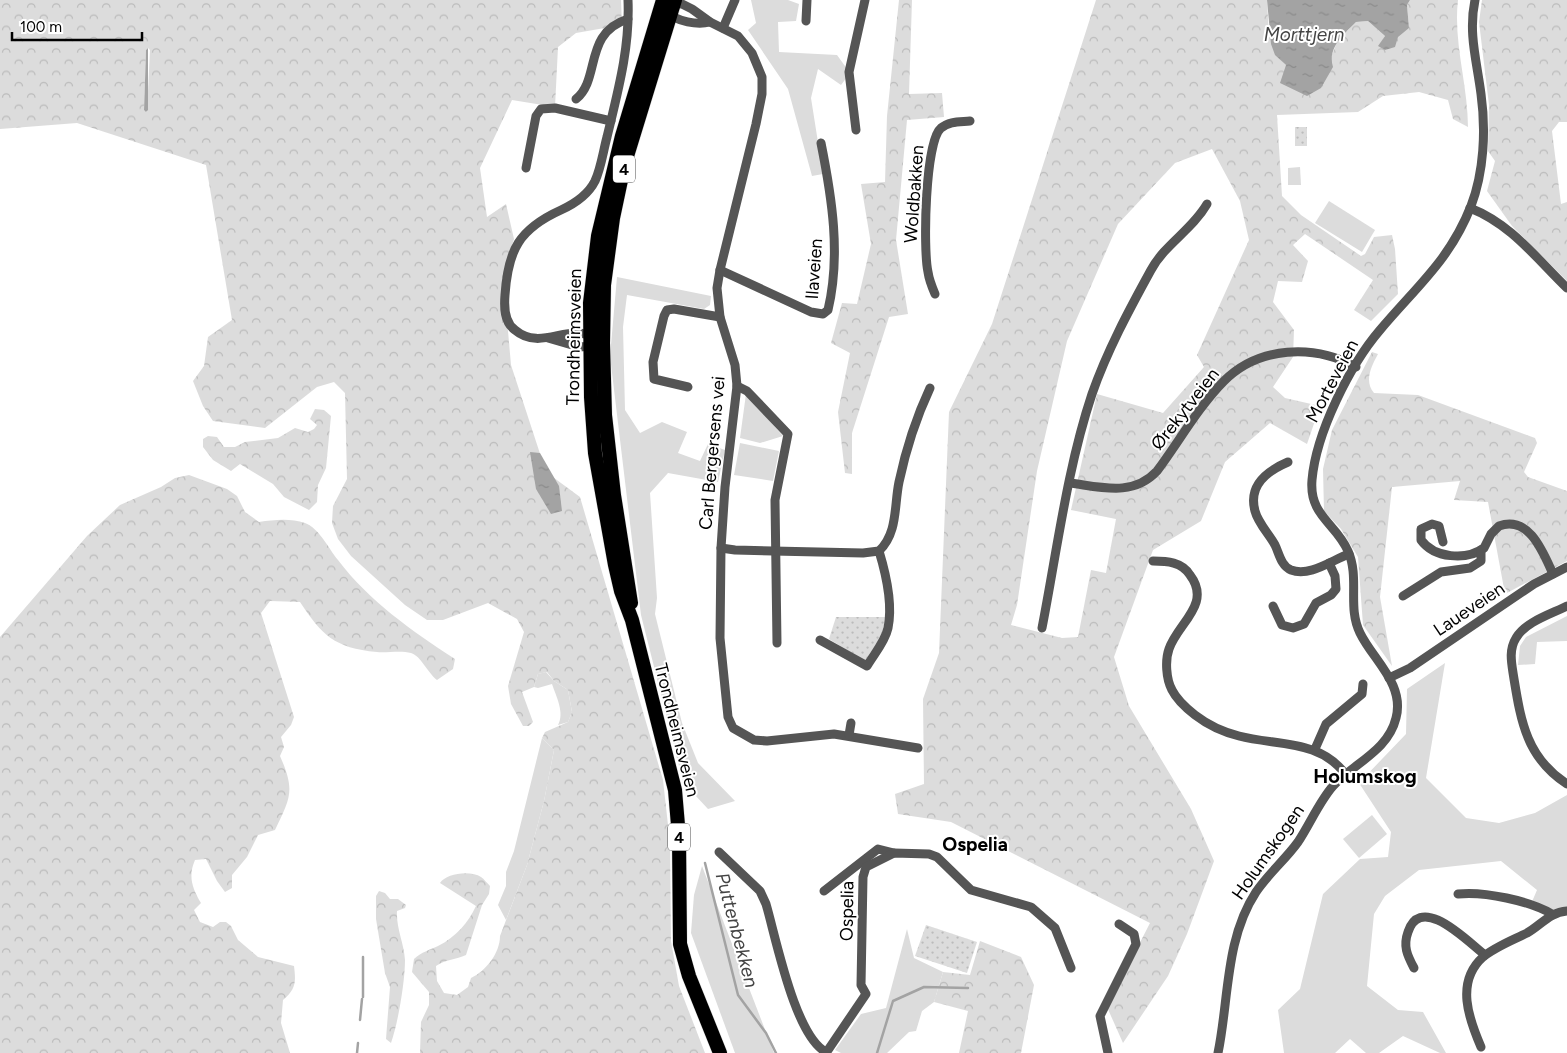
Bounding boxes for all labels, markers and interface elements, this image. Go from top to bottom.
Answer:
scale bar [12,10,142,42]
text: 100 m [20,18,62,36]
water label: Morttjern [1264,23,1345,46]
street label: Woldbakken [900,144,928,244]
road number: 4 [613,156,635,182]
street label: Ilaveien [801,238,827,300]
street label: Trondheimsveien [562,268,586,406]
street label: Morteveien [1301,336,1363,426]
street label: Ørekytveien [1146,364,1224,454]
street label: Carl Bergersens vei [694,375,730,531]
street label: Laueveien [1429,577,1509,641]
street label: Trondheimsveien [650,661,704,799]
district label: Holumskog [1313,764,1417,788]
street label: Holumskogen [1227,800,1309,904]
road number: 4 [668,824,690,850]
district label: Ospelia [942,833,1008,856]
water label: Puttenbekken [711,870,763,990]
street label: Ospelia [835,881,859,941]

